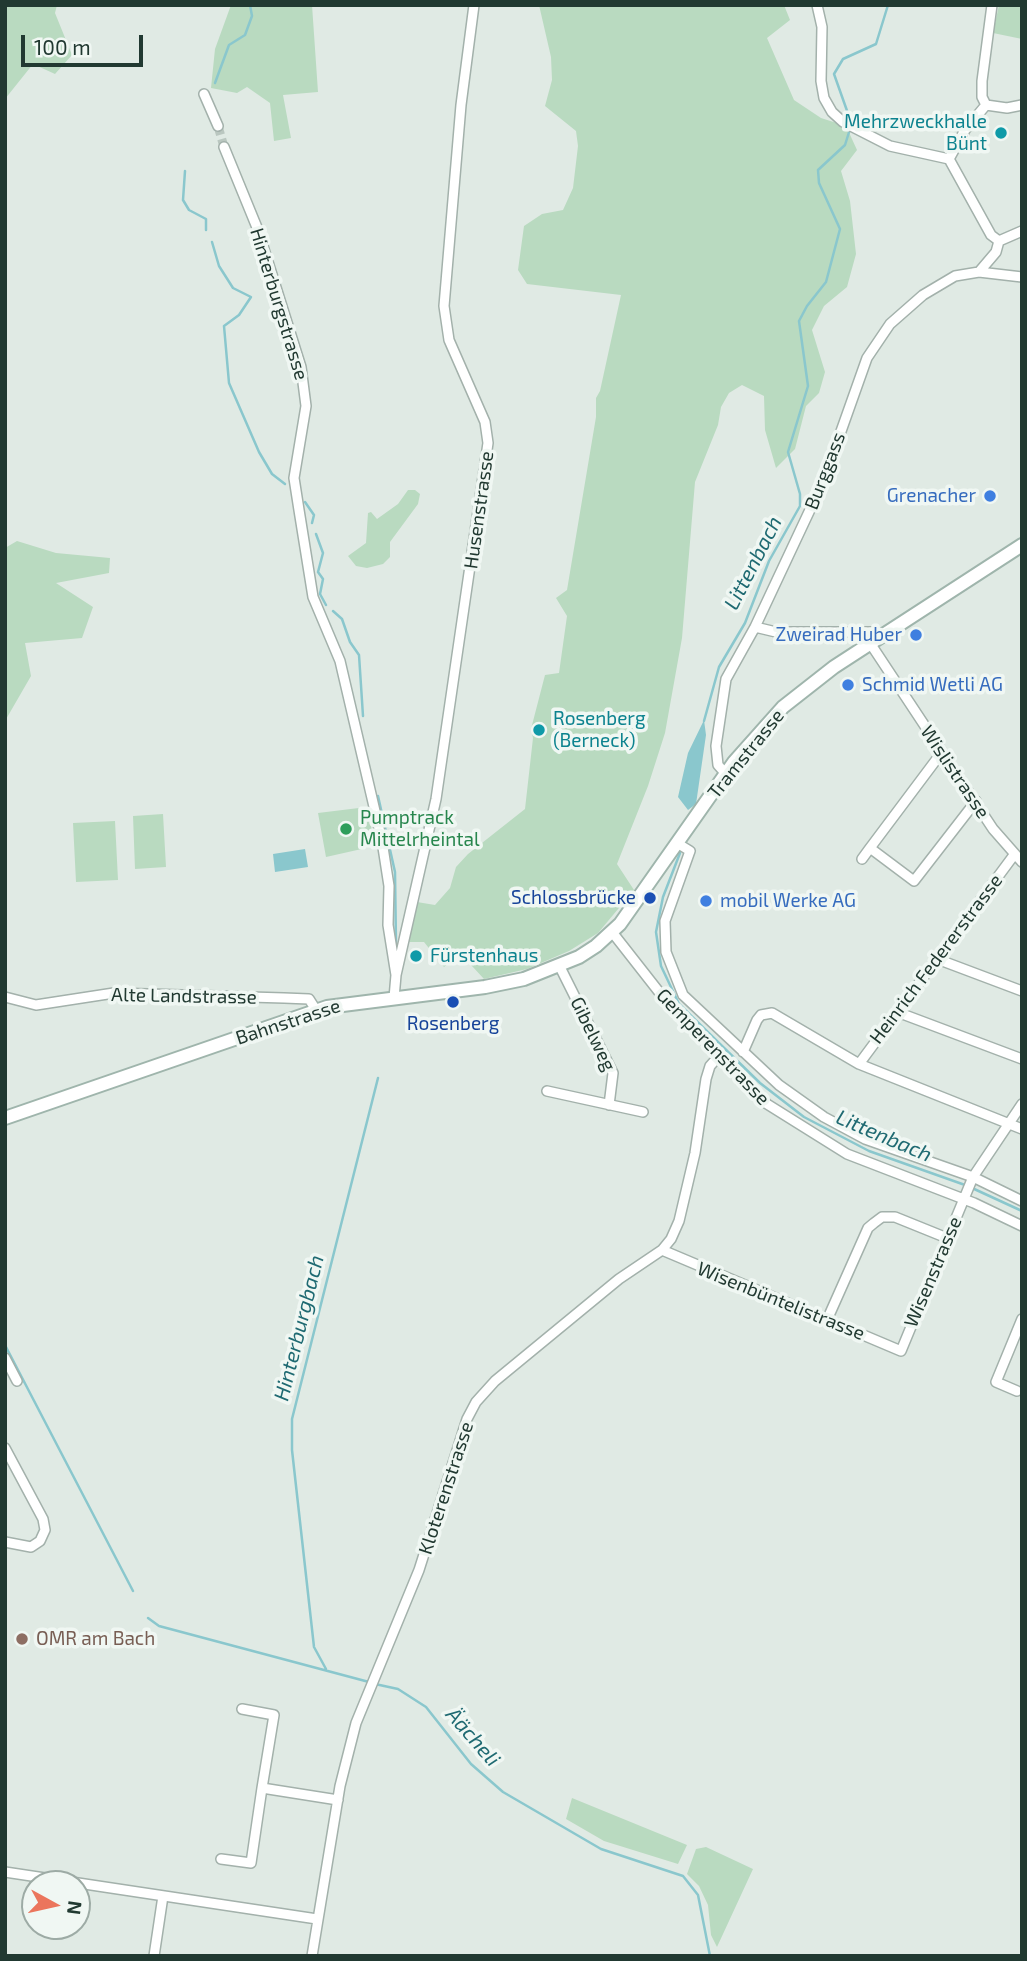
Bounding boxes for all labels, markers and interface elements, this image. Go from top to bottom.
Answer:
scale bar [24,21,147,65]
text: 100 m [34,34,91,59]
place label: Mehrzweckhalle Bünt [844,111,987,155]
marker: Mehrzweckhalle Bünt [993,125,1009,141]
street label: Hinterburgstrasse [245,225,313,383]
street label: Burggass [800,429,850,513]
street label: Husenstrasse [459,450,499,570]
place label: Grenacher [887,485,976,507]
marker: Grenacher [982,488,998,504]
water label: Littenbach [719,512,787,614]
place label: Zweirad Huber [775,624,902,646]
marker: Zweirad Huber [908,627,924,643]
place label: Schmid Wetli AG [862,674,1003,696]
marker: Schmid Wetli AG [840,677,856,693]
street label: Tramstrasse [703,705,789,803]
place label: Rosenberg (Berneck) [553,708,646,752]
street label: Wislistrasse [916,721,994,823]
marker: Rosenberg (Berneck) [531,722,547,738]
place label: Pumptrack Mittelrheintal [360,807,480,851]
marker: Pumptrack Mittelrheintal [338,821,354,837]
street label: Heinrich Federerstrasse [865,870,1007,1048]
place label: Schlossbrücke [511,887,636,909]
marker: Schlossbrücke [642,890,658,906]
place label: mobil Werke AG [720,890,856,912]
marker: mobil Werke AG [698,893,714,909]
place label: Fürstenhaus [430,945,538,967]
marker: Fürstenhaus [408,948,424,964]
street label: Alte Landstrasse [111,983,257,1009]
street label: Gemperenstrasse [652,984,774,1110]
street label: Gibelweg [565,993,621,1075]
street label: Bahnstrasse [233,994,343,1050]
marker: Rosenberg [445,994,461,1010]
place label: Rosenberg [407,1013,499,1035]
water label: Littenbach [832,1105,936,1167]
street label: Wisenstrasse [899,1213,967,1331]
water label: Hinterburgbach [269,1252,329,1404]
street label: Wisenbüntelistrasse [694,1257,868,1345]
street label: Kloterenstrasse [414,1419,478,1557]
place label: OMR am Bach [36,1628,155,1650]
marker: OMR am Bach [14,1631,30,1647]
water label: Äächeli [441,1702,505,1772]
north arrow [21,1870,91,1940]
text: N [63,1899,88,1916]

